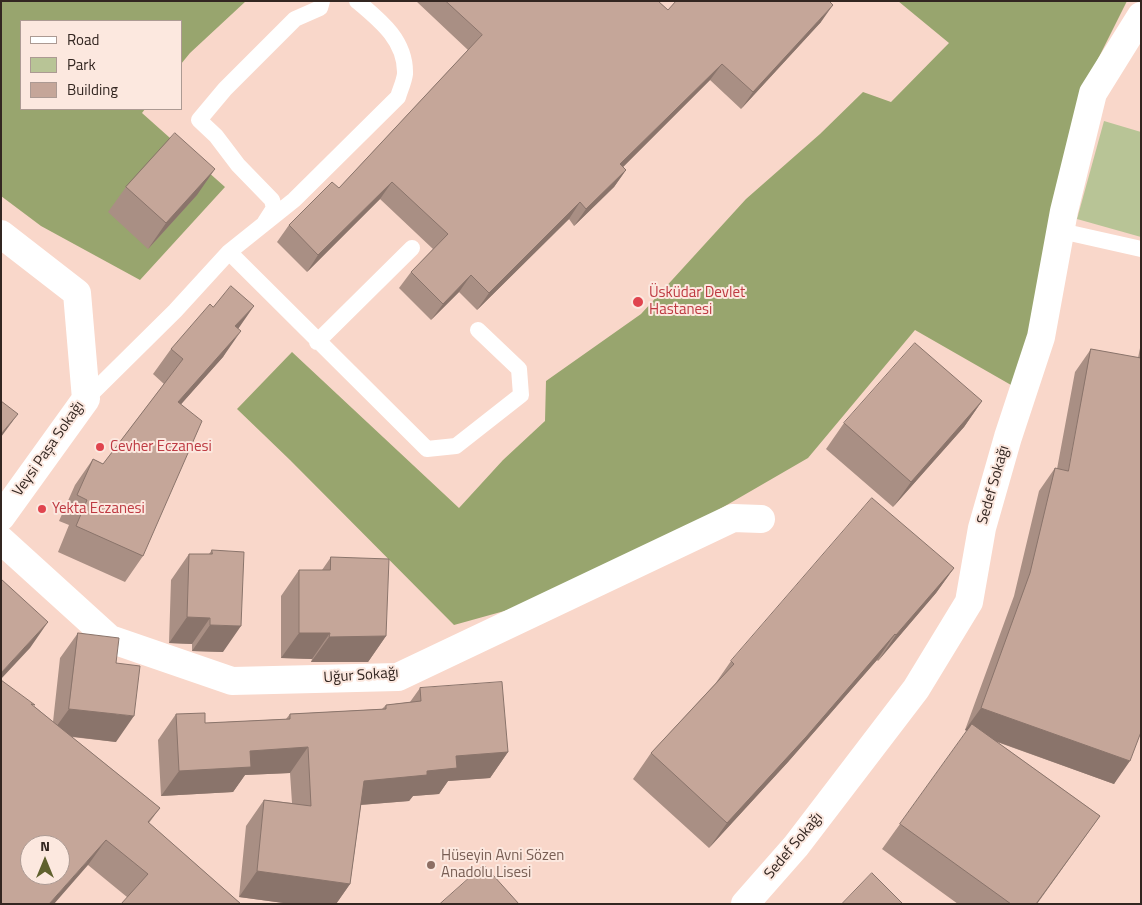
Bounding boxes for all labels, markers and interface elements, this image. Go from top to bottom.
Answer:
legend [20,20,182,110]
text: Road [67,28,99,51]
text: Park [67,53,96,76]
text: Building [67,78,118,101]
place label: Üsküdar Devlet Hastanesi [649,284,745,319]
marker: Üsküdar Devlet Hastanesi [631,295,645,309]
street label: Veysi Paşa Sokağı [9,398,89,500]
place label: Cevher Eczanesi [110,438,212,456]
marker: Cevher Eczanesi [94,441,106,453]
street label: Sedef Sokağı [974,444,1014,526]
place label: Yekta Eczanesi [52,500,145,518]
marker: Yekta Eczanesi [36,503,48,515]
street label: Uğur Sokağı [323,664,399,688]
street label: Sedef Sokağı [761,809,827,883]
north arrow [20,835,70,885]
text: N [40,835,50,856]
place label: Hüseyin Avni Sözen Anadolu Lisesi [441,847,564,882]
marker: Hüseyin Avni Sözen Anadolu Lisesi [425,859,437,871]

